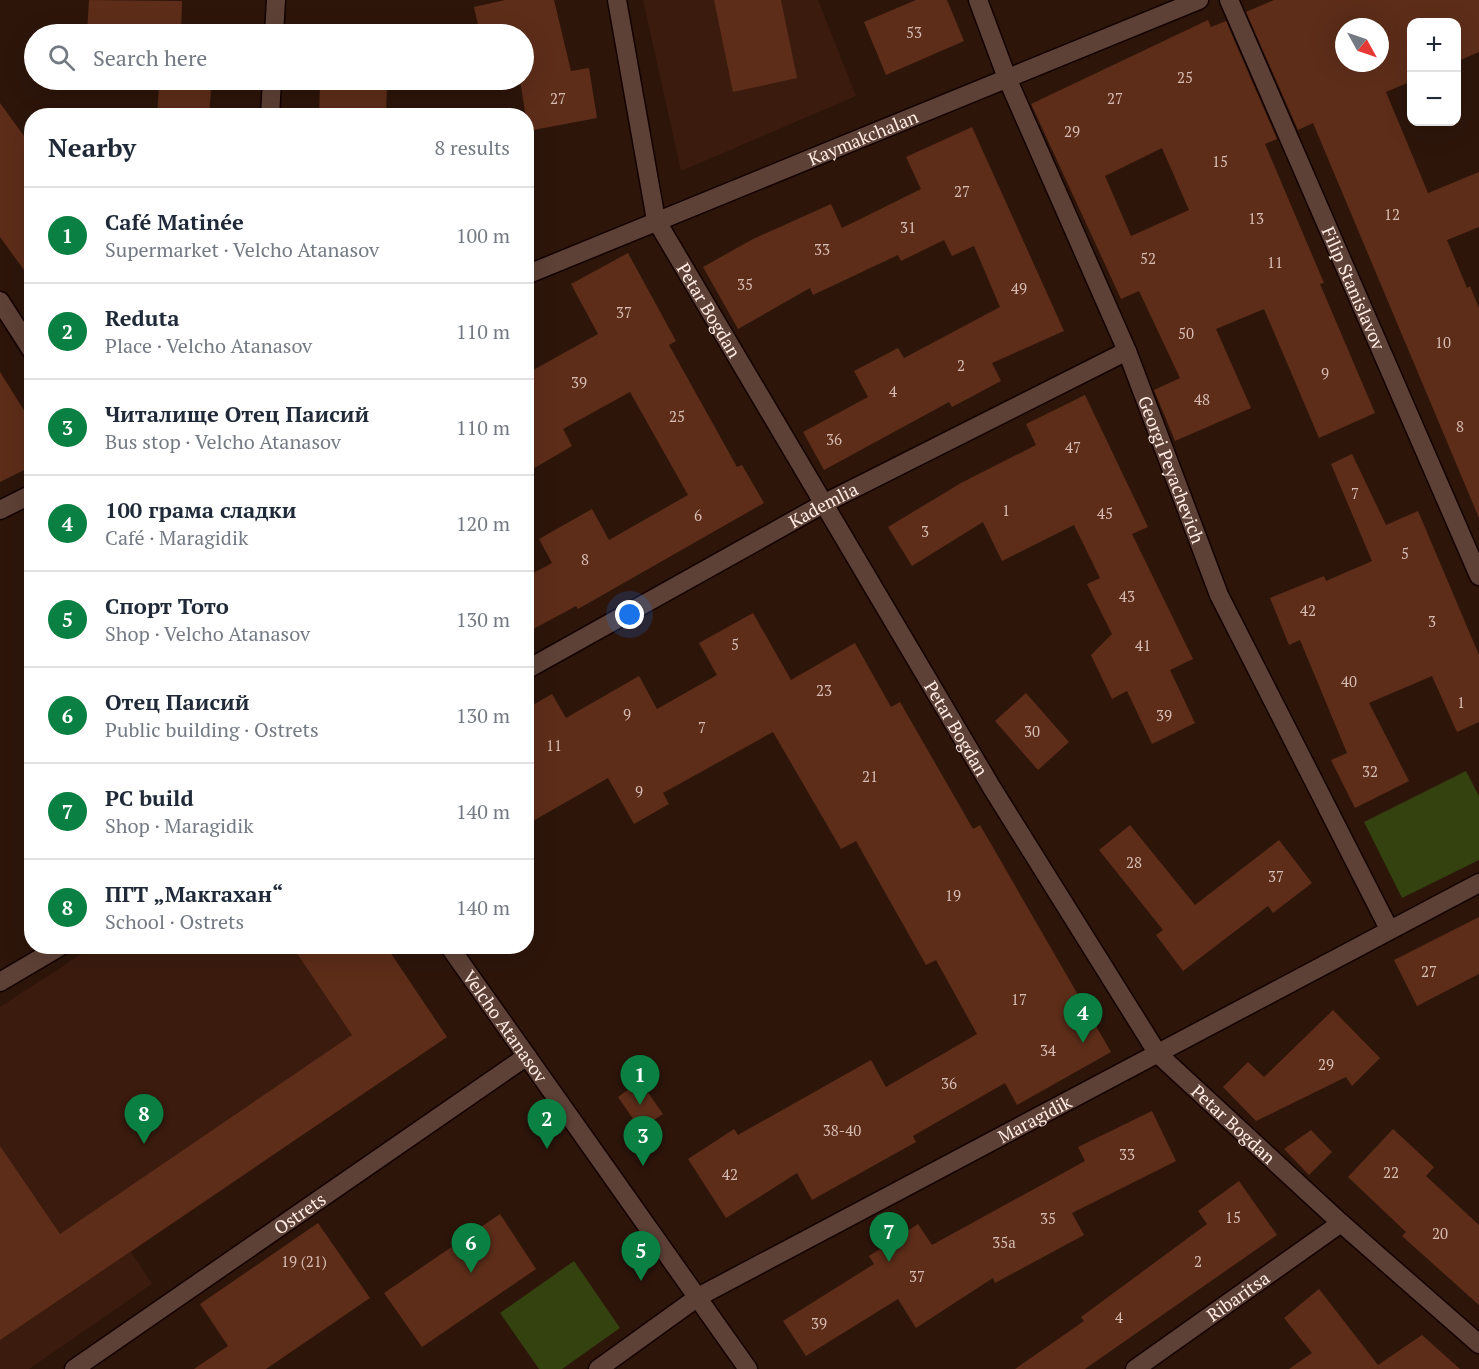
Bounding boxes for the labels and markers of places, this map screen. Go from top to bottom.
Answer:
pin: 4 [1064,994,1102,1043]
pin: 1 [620,1056,660,1105]
pin: 8 [124,1094,164,1144]
pin: 2 [528,1100,566,1149]
pin: 3 [624,1116,662,1166]
pin: 7 [870,1212,908,1262]
pin: 6 [452,1224,490,1273]
pin: 5 [622,1232,660,1281]

